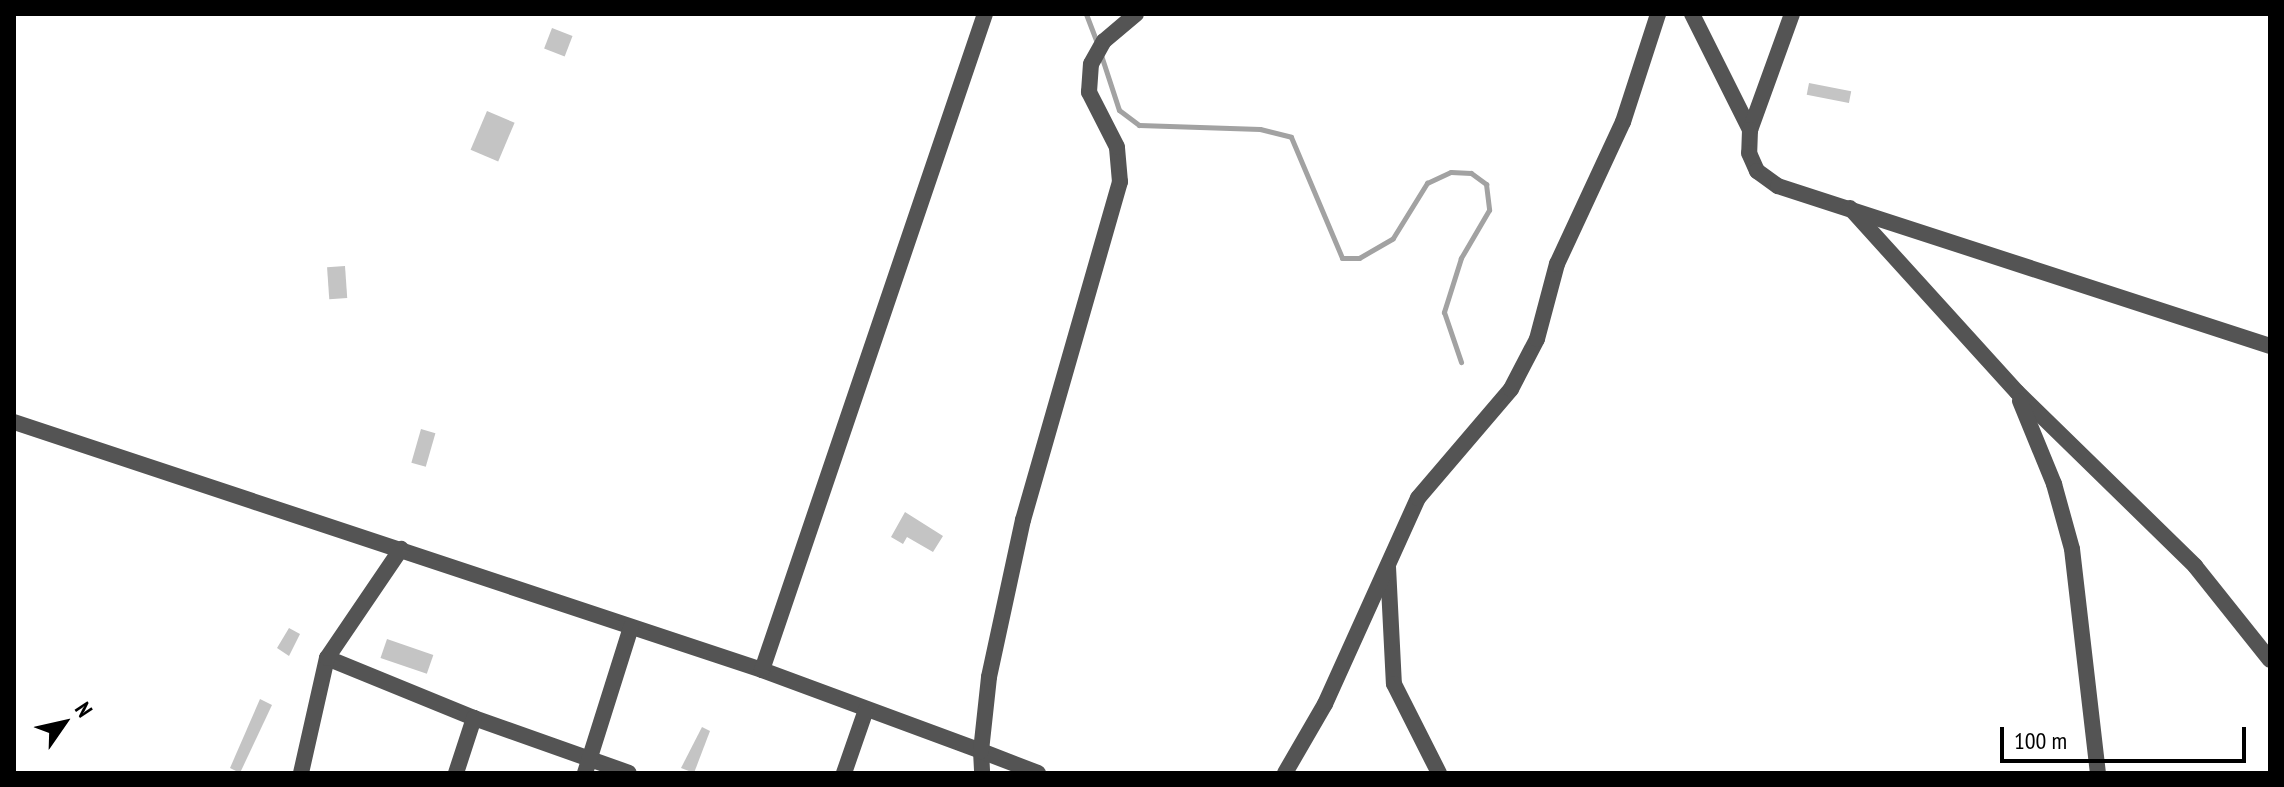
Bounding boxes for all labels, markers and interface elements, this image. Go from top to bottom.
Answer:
north arrow [24,683,104,763]
text: N [69,697,99,722]
scale bar [2004,711,2250,761]
text: 100 m [2014,725,2067,756]

